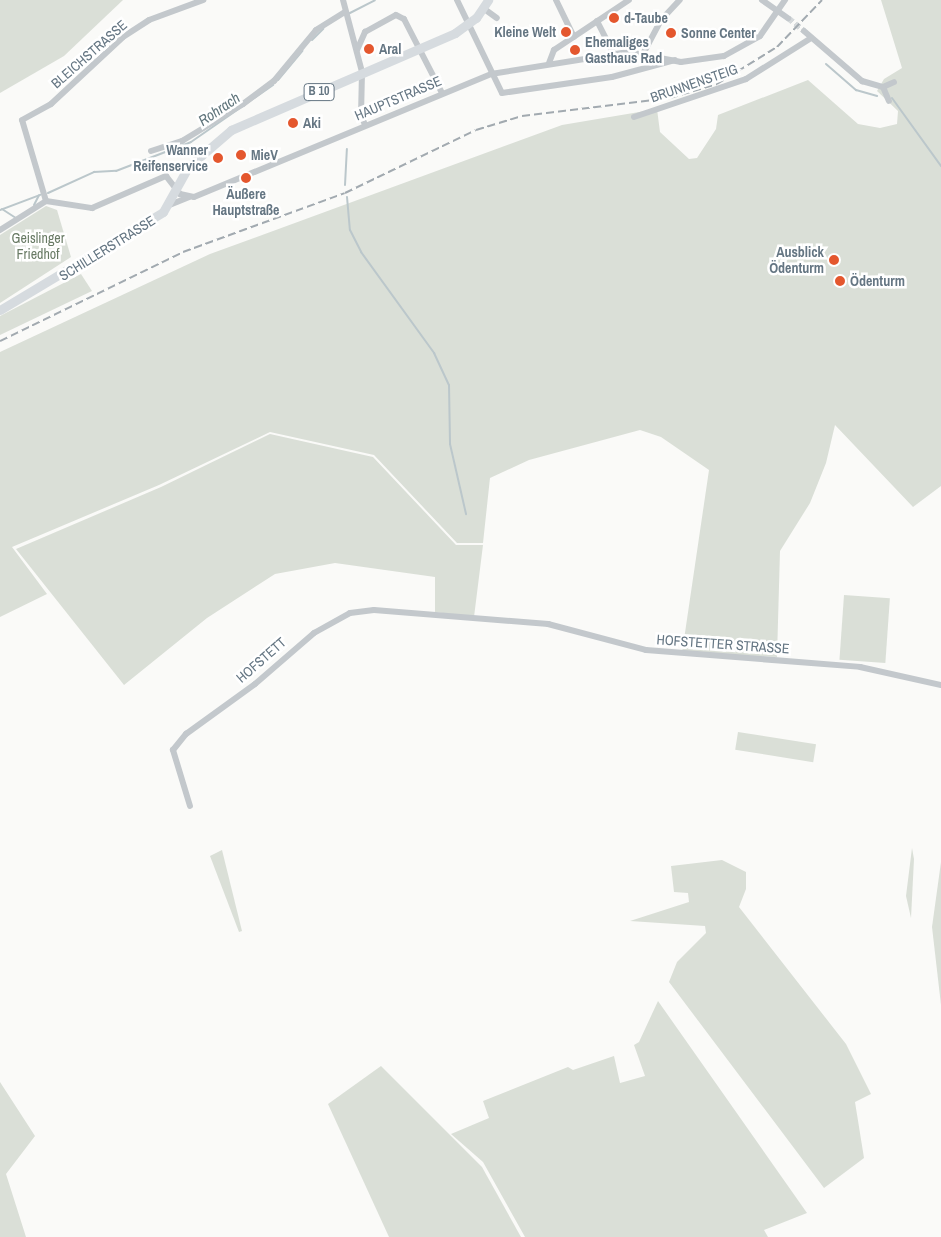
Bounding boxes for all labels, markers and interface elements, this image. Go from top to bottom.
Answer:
place label: d-Taube [624,10,668,26]
marker: d-Taube [608,12,620,24]
street label: BLEICHSTRASSE [48,16,130,92]
place label: Kleine Welt [494,24,556,40]
place label: Sonne Center [681,25,756,41]
marker: Kleine Welt [560,26,572,38]
marker: Sonne Center [665,27,677,39]
place label: Ehemaliges Gasthaus Rad [585,34,662,66]
place label: Aral [379,41,401,57]
marker: Aral [363,43,375,55]
marker: Ehemaliges Gasthaus Rad [569,44,581,56]
street label: BRUNNENSTEIG [648,60,740,106]
street label: HAUPTSTRASSE [352,72,444,124]
road number: B 10 [303,82,335,101]
water label: Rohrach [195,89,243,129]
place label: Aki [303,115,321,131]
marker: Aki [287,117,299,129]
place label: Wanner Reifenservice [133,142,208,174]
place label: MieV [251,147,278,163]
marker: MieV [235,149,247,161]
marker: Wanner Reifenservice [212,152,224,164]
marker: Äußere Hauptstraße [240,172,252,184]
place label: Äußere Hauptstraße [213,186,279,218]
street label: SCHILLERSTRASSE [56,212,158,284]
park label: Geislinger Friedhof [12,230,64,262]
place label: Ausblick Ödenturm [769,244,824,276]
marker: Ausblick Ödenturm [828,254,840,266]
place label: Ödenturm [850,273,905,289]
marker: Ödenturm [834,275,846,287]
street label: HOFSTETTER STRASSE [656,631,790,657]
street label: HOFSTETT [233,634,289,686]

